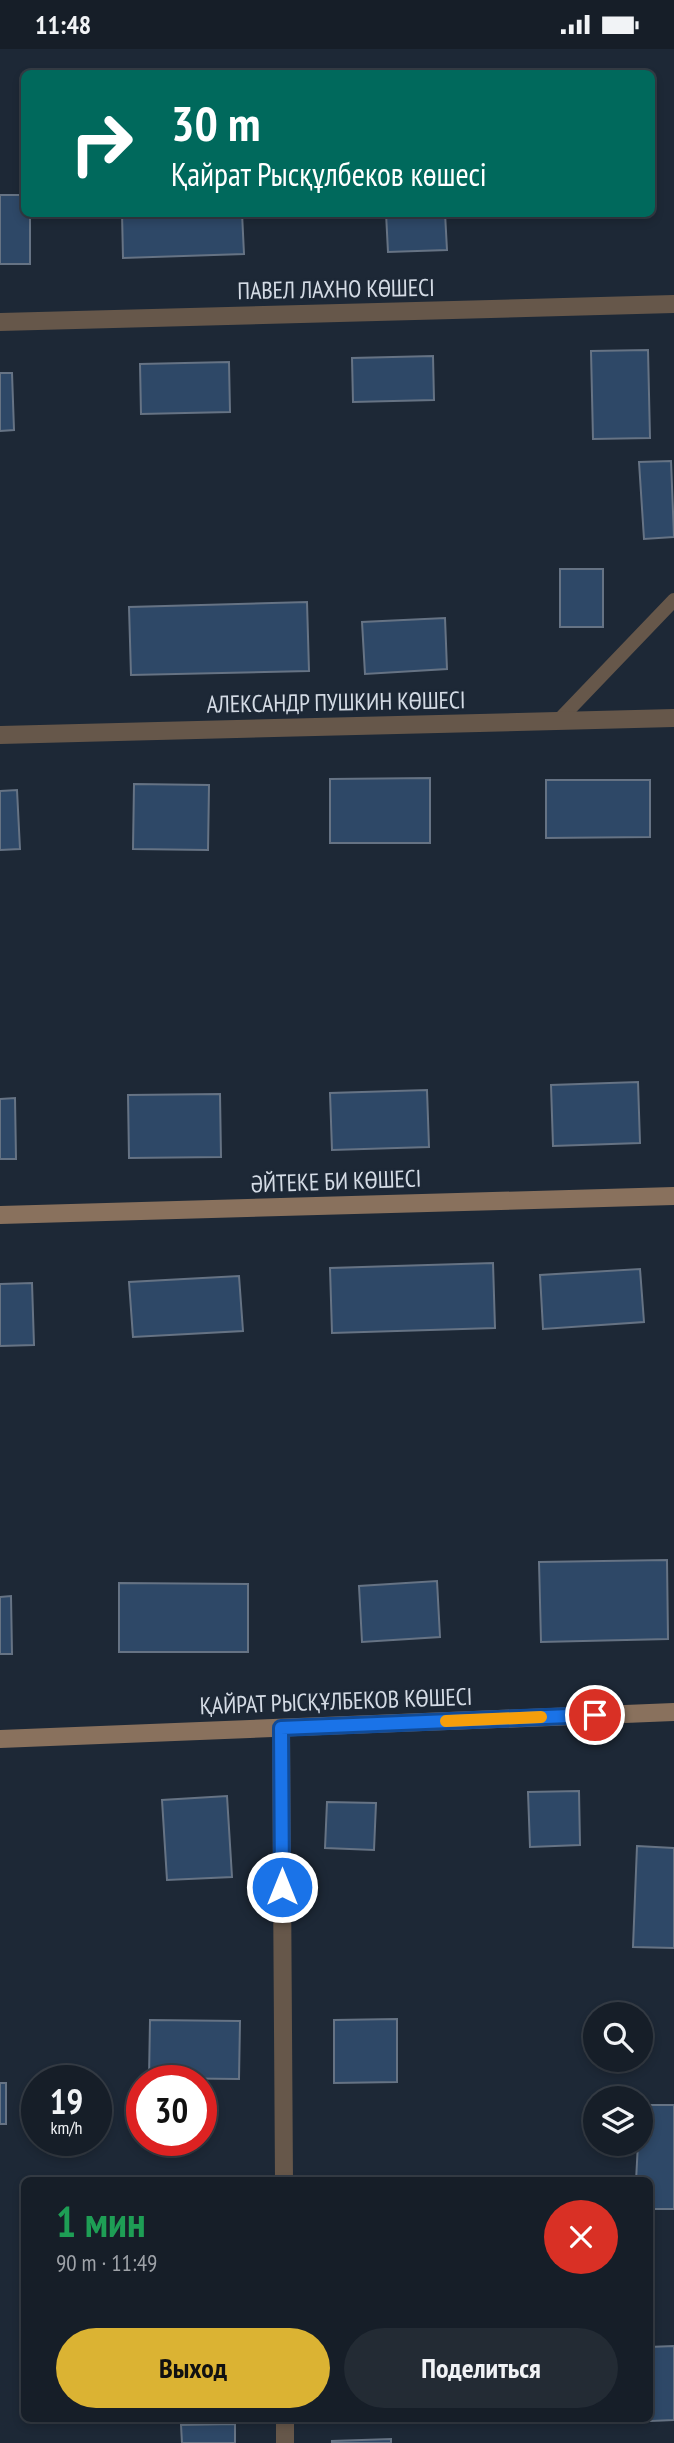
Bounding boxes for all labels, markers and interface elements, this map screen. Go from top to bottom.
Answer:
text: 11:48 [35,8,91,41]
text: 30 m [171,91,260,155]
icon: right [56,98,147,189]
text: Қайрат Рысқұлбеков көшесі [171,153,487,195]
street label: ПАВЕЛ ЛАХНО КӨШЕСІ [237,272,435,306]
street label: АЛЕКСАНДР ПУШКИН КӨШЕСІ [206,684,466,720]
street label: ӘЙТЕКЕ БИ КӨШЕСІ [250,1163,422,1199]
street label: ҚАЙРАТ РЫСҚҰЛБЕКОВ КӨШЕСІ [199,1681,473,1721]
pin [565,1685,625,1745]
icon: arrive [576,1696,614,1734]
position arrow [245,1850,319,1924]
map controls [583,2002,653,2156]
button: search [583,2002,653,2072]
speed limit sign: 30 [126,2065,217,2156]
text: 19 [50,2078,83,2124]
button: layers [583,2086,653,2156]
text: km/h [51,2116,82,2139]
text: 1 мин [56,2194,146,2249]
button: close [544,2200,618,2274]
text: 90 m · 11:49 [56,2248,157,2277]
button: Выход [56,2328,330,2408]
button: Поделиться [344,2328,618,2408]

